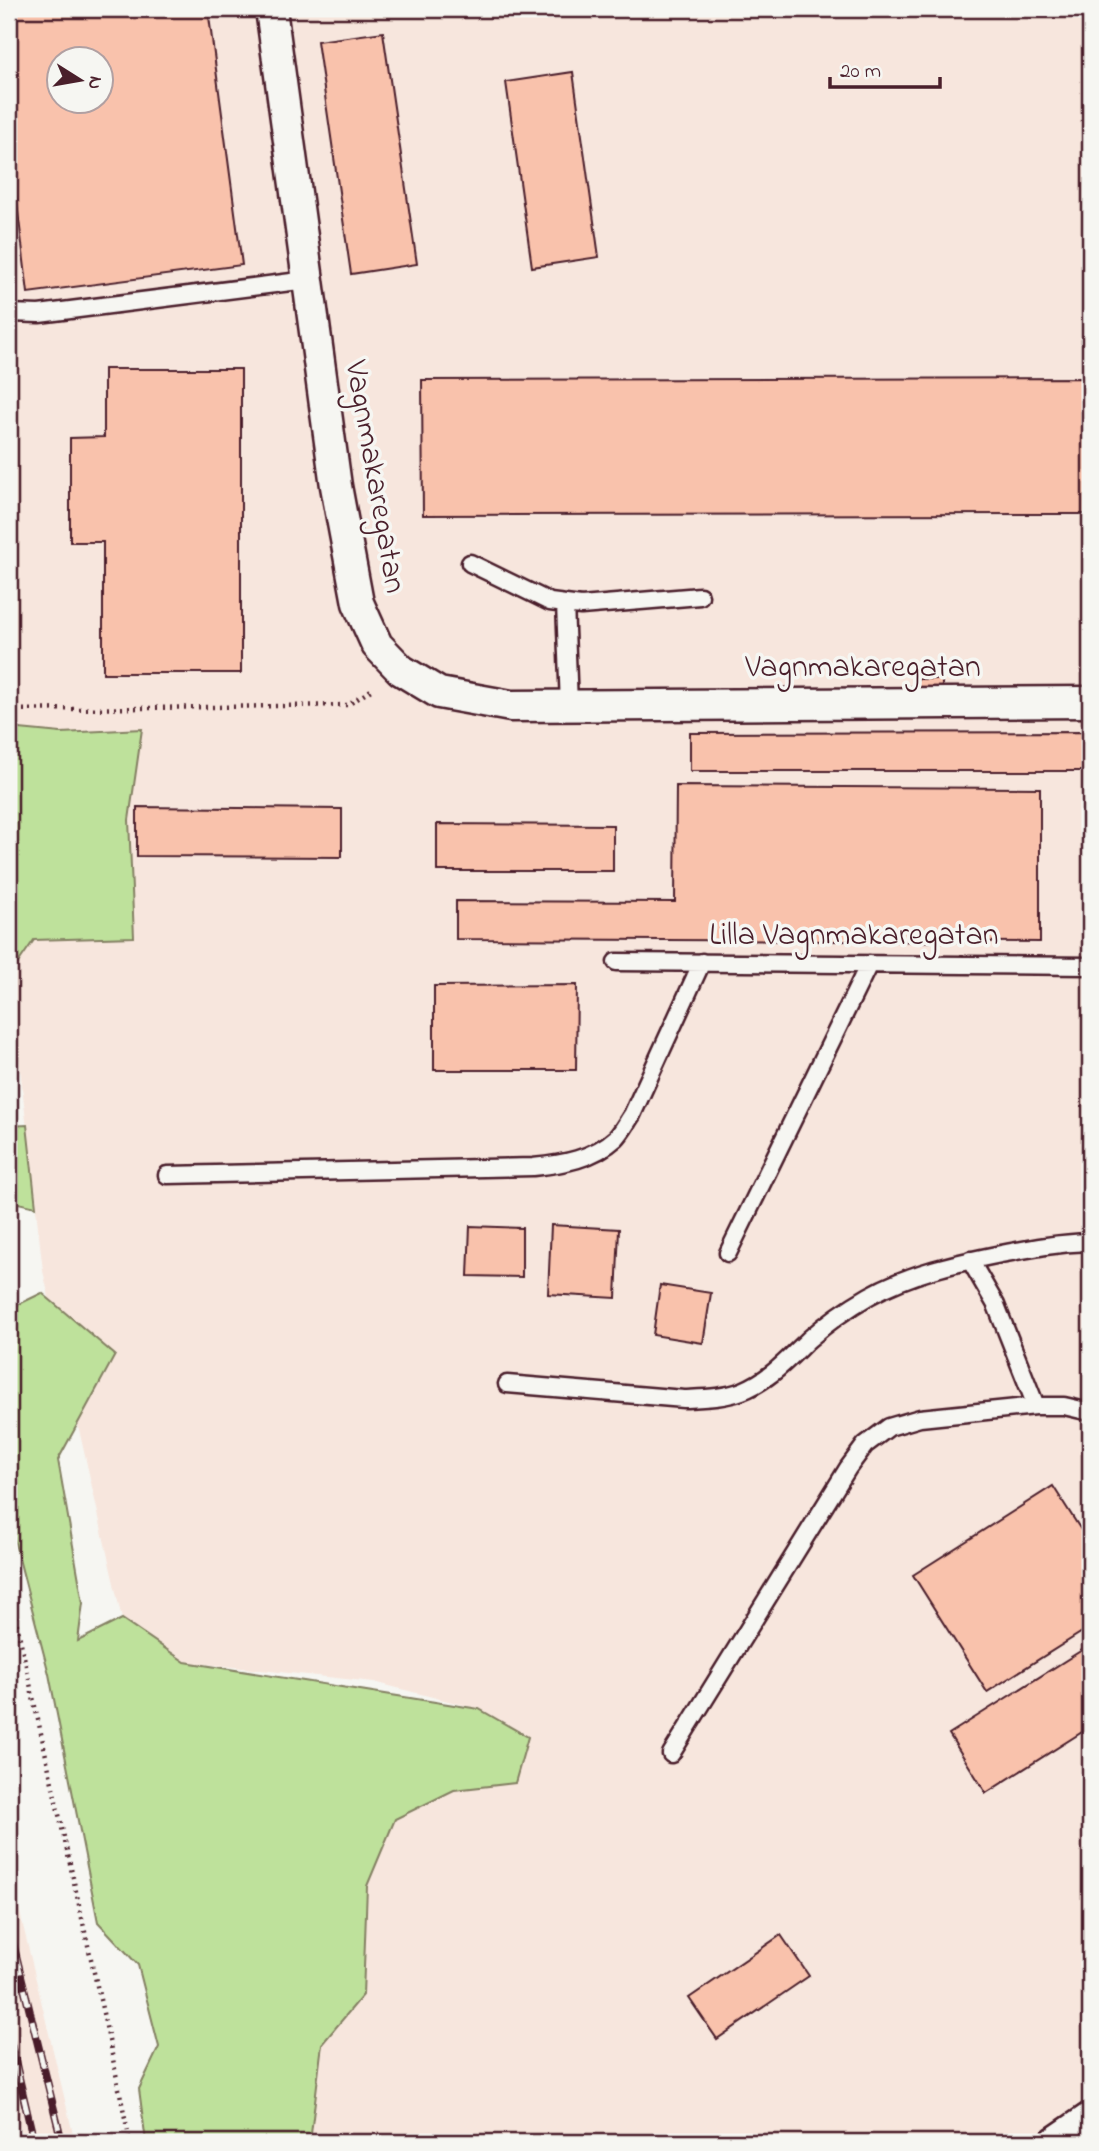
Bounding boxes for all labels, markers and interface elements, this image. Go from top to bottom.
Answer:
north arrow [46,46,116,116]
scale bar [830,46,940,90]
text: 20 m [840,57,881,87]
text: N [80,74,109,92]
street label: Vagnmakaregatan [330,356,418,597]
street label: Vagnmakaregatan [744,645,981,692]
street label: Lilla Vagnmakaregatan [709,913,999,960]

